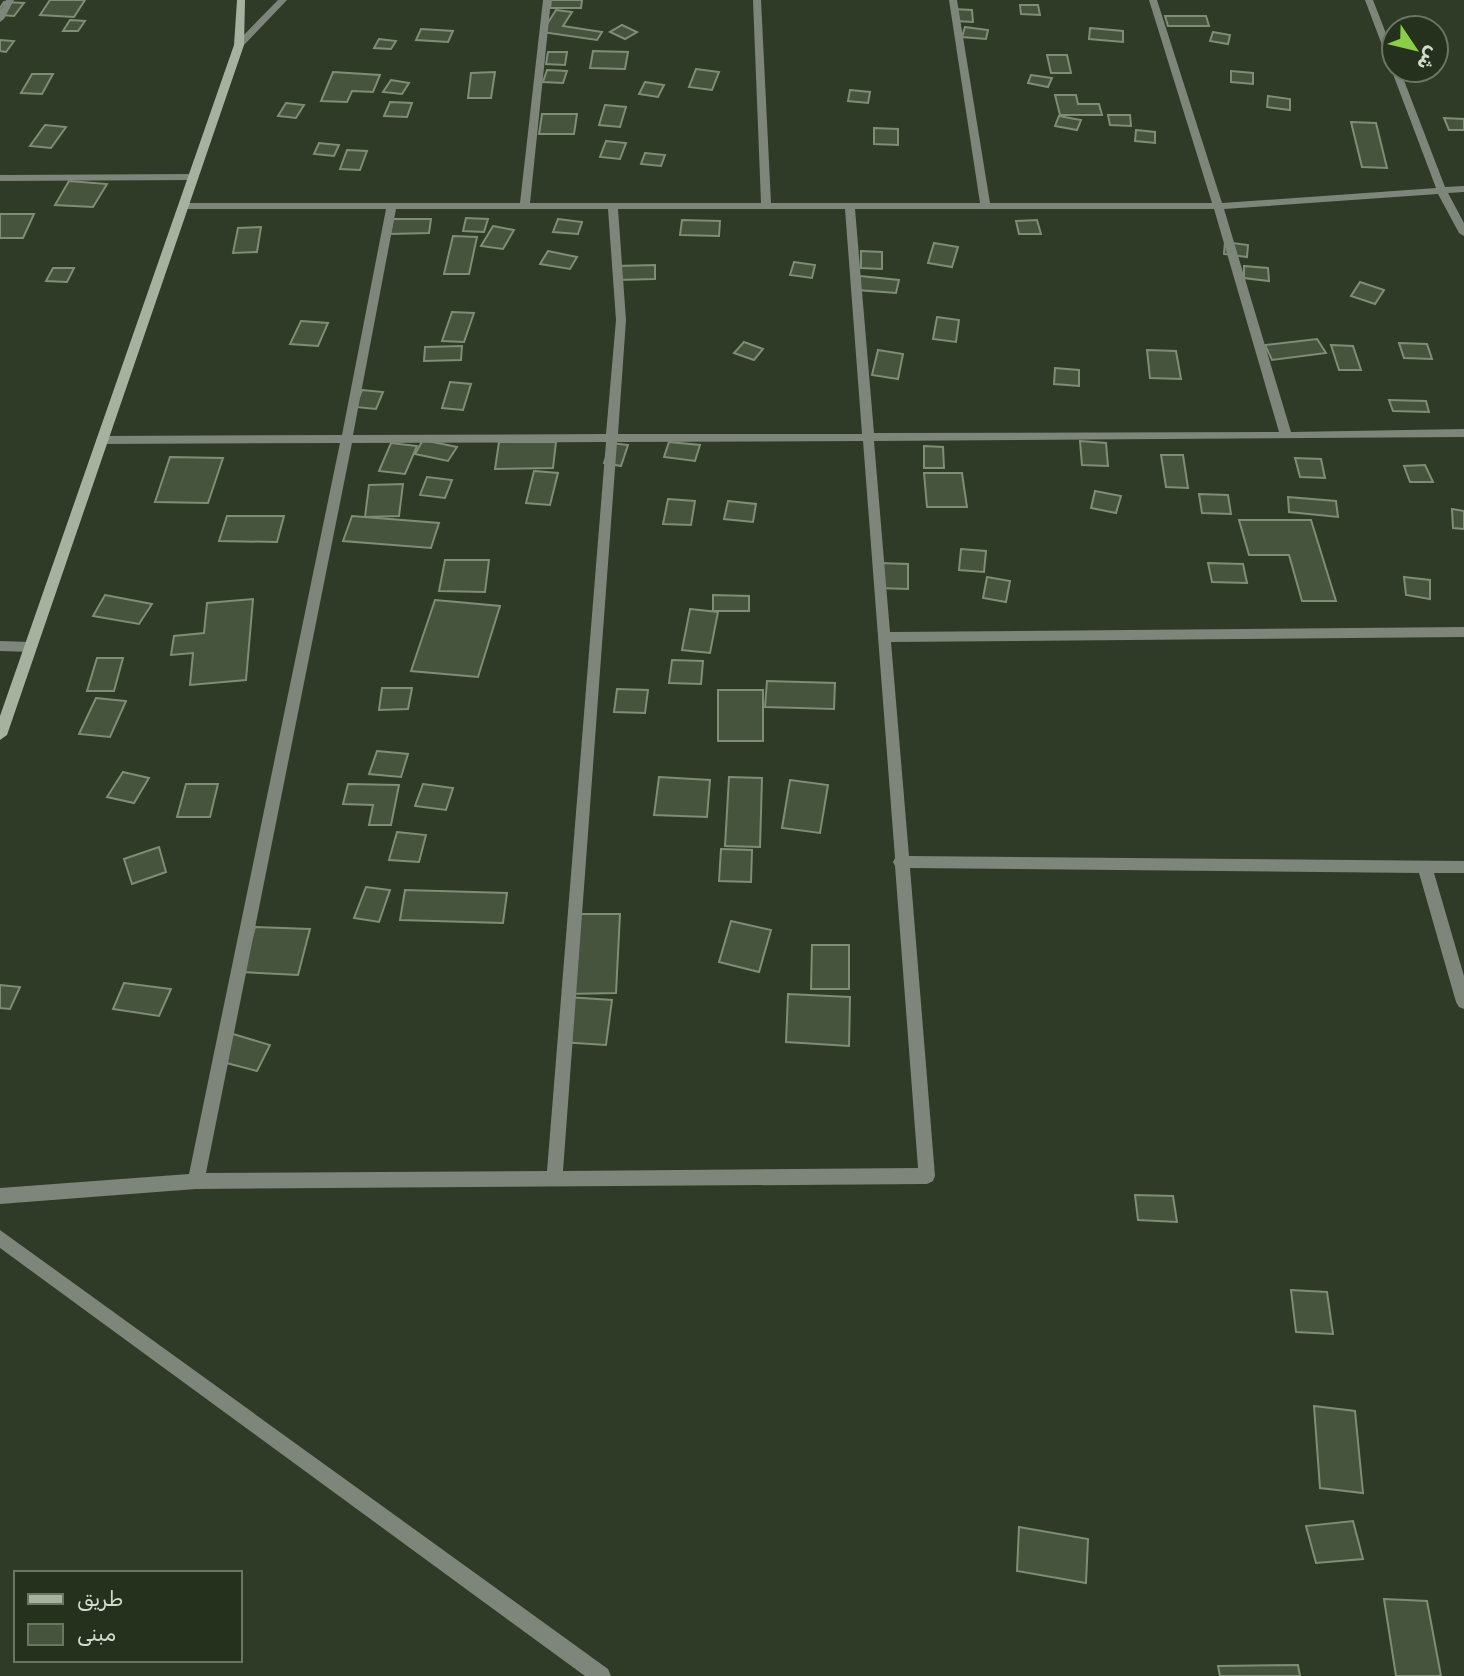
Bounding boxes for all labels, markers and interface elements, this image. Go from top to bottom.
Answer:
north arrow [1380,14,1450,84]
text: ش [1412,42,1445,75]
legend [14,1571,242,1662]
text: طريق [77,1586,123,1611]
text: مبنى [77,1621,116,1646]

